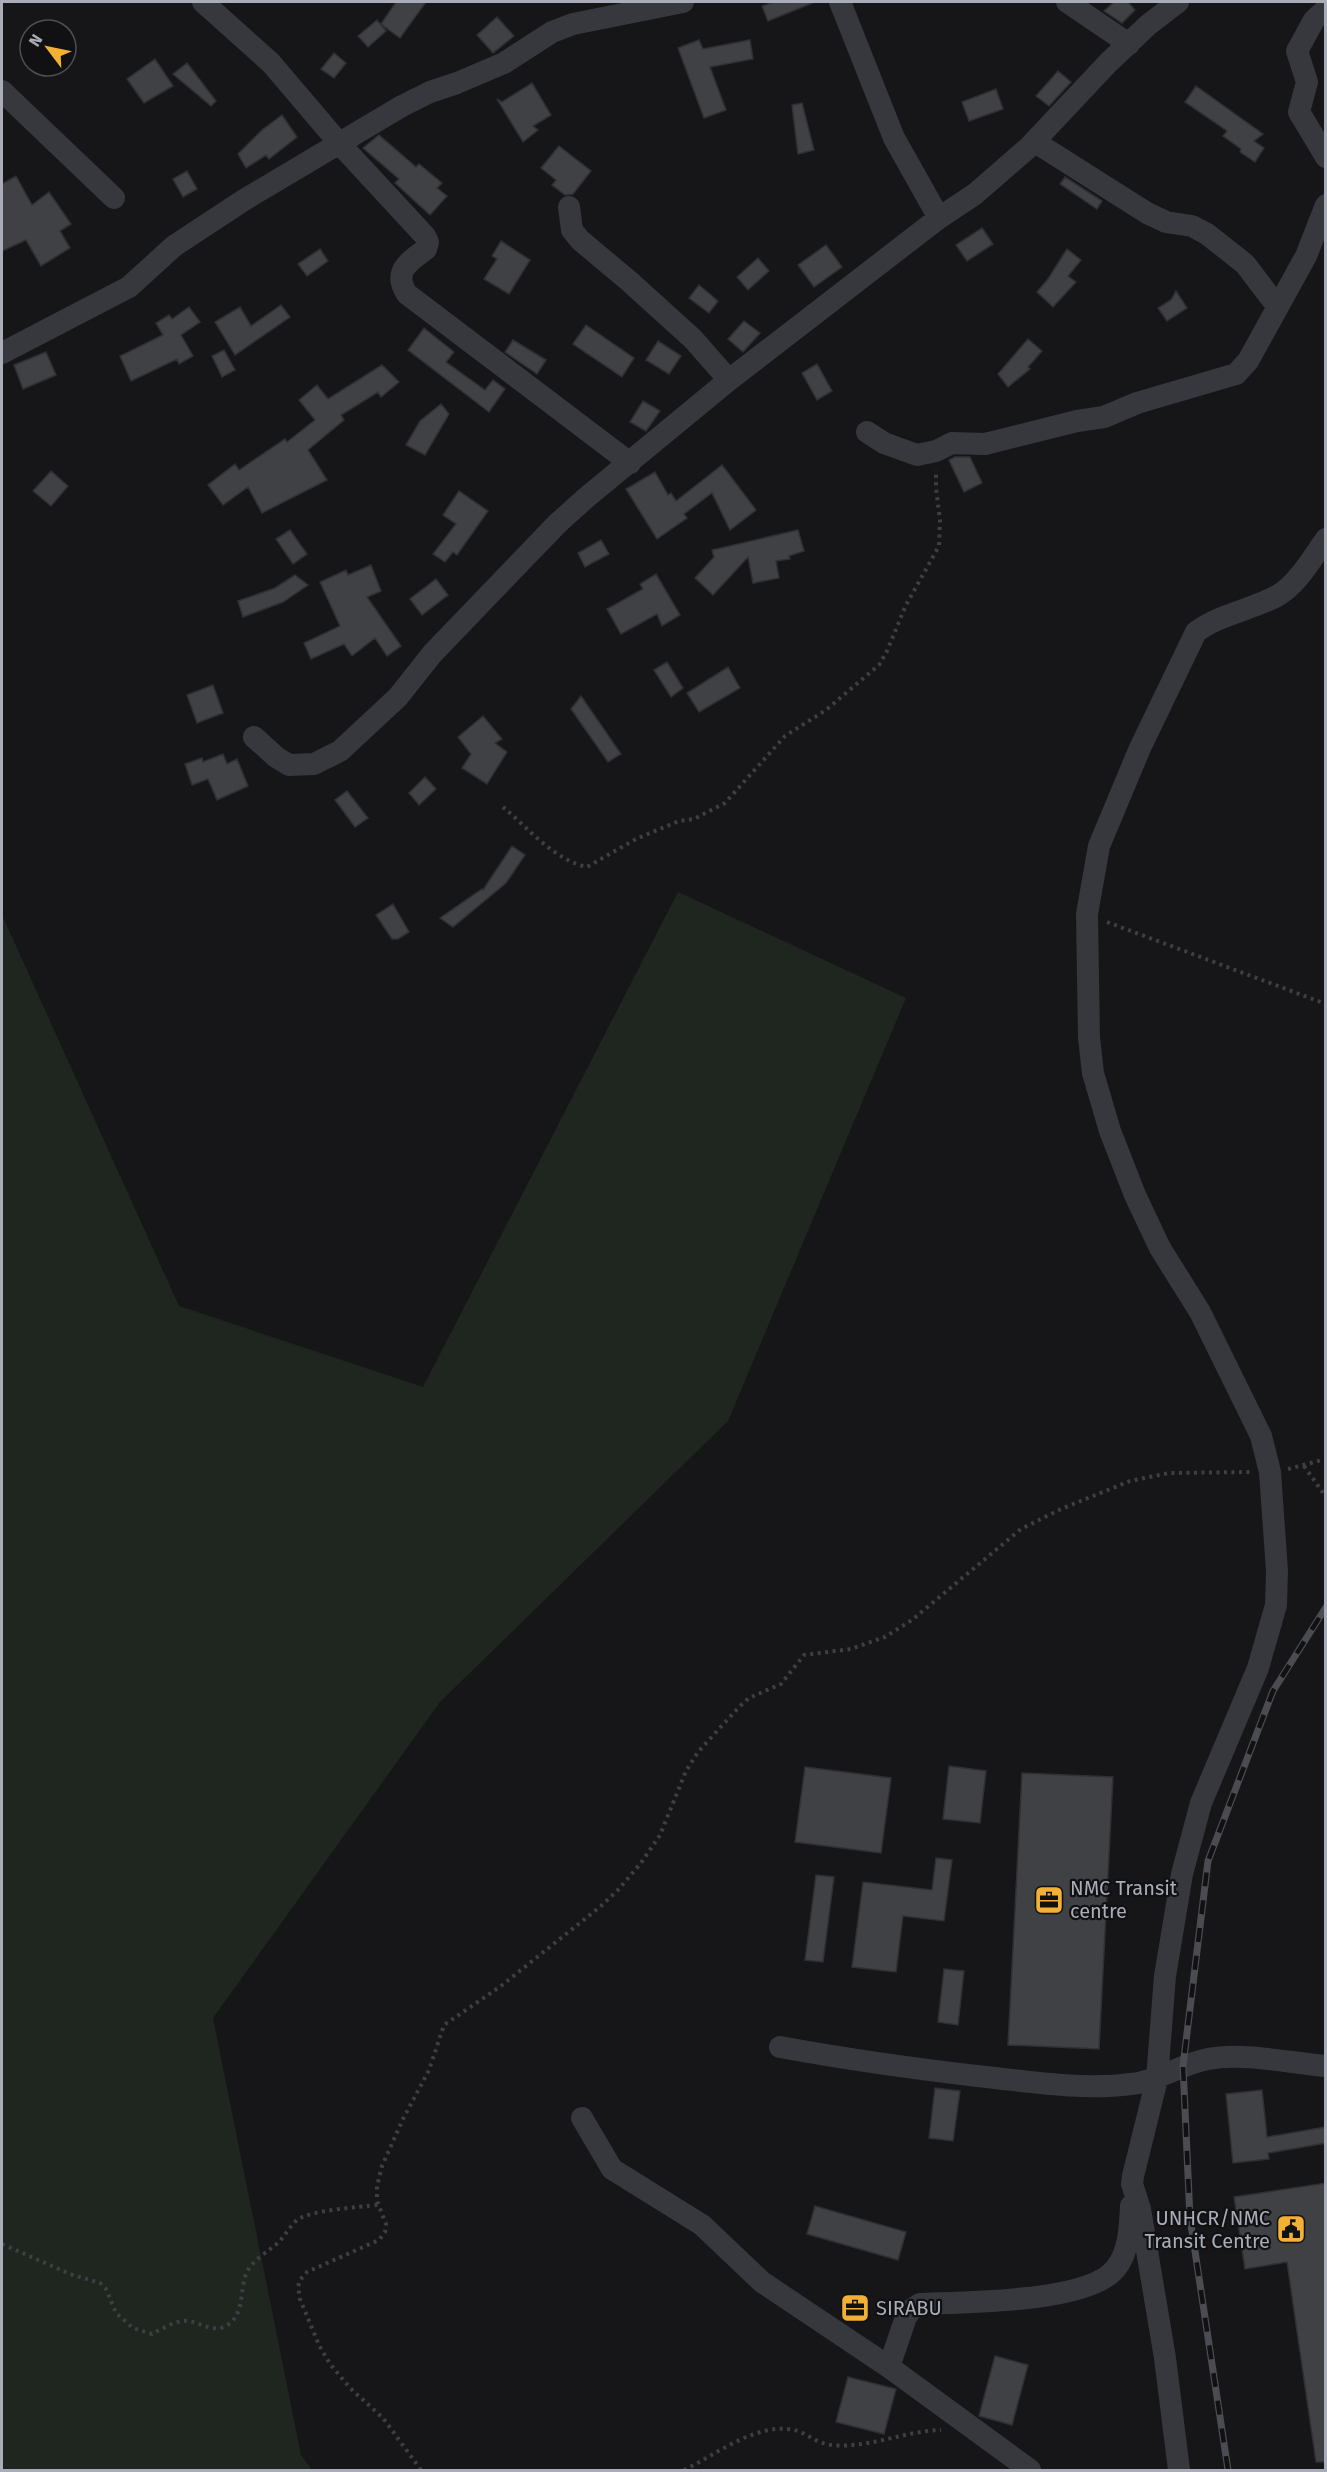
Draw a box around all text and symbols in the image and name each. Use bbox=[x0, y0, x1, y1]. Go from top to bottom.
north arrow bbox=[18, 18, 78, 78]
text: N bbox=[25, 31, 47, 50]
place label: NMC Transit centre bbox=[1070, 1876, 1178, 1923]
office icon: NMC Transit centre bbox=[1033, 1884, 1065, 1916]
place label: UNHCR/NMC Transit Centre bbox=[1144, 2206, 1270, 2253]
public building icon: UNHCR/NMC Transit Centre bbox=[1275, 2213, 1307, 2245]
office icon: SIRABU bbox=[839, 2292, 871, 2324]
place label: SIRABU bbox=[876, 2296, 942, 2320]

